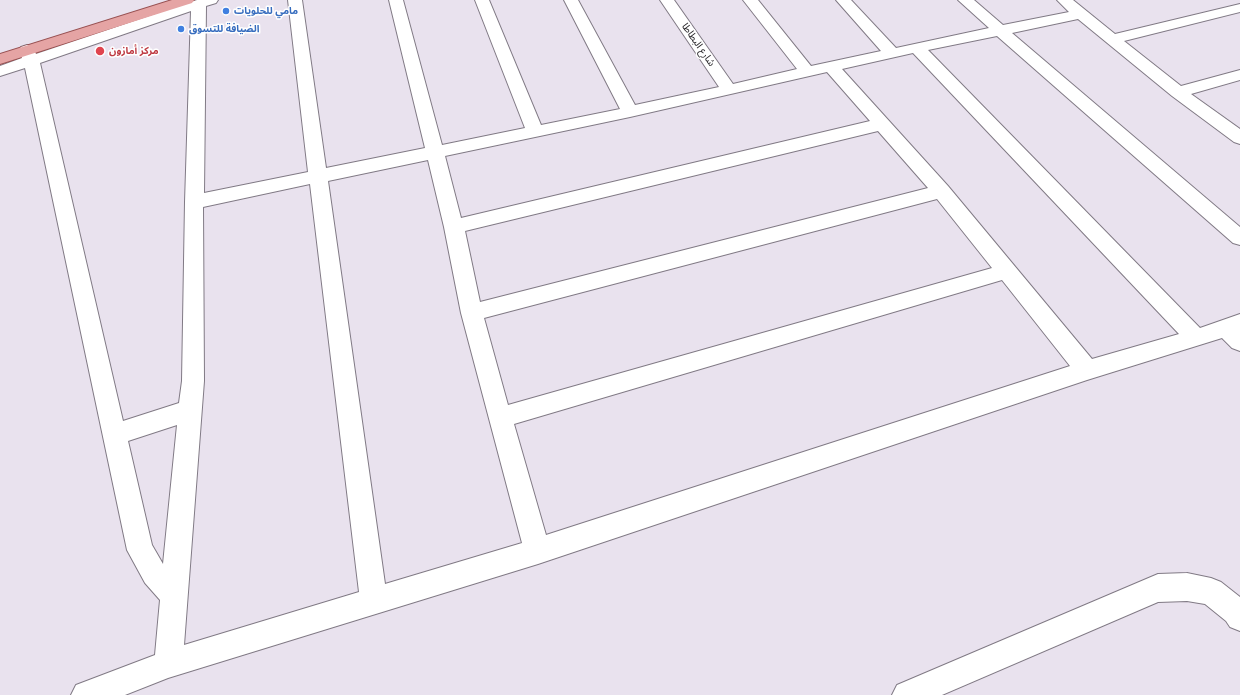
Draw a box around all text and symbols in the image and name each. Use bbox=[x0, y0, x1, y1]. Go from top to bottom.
place label: مامي للحلويات bbox=[234, 5, 298, 17]
marker: مامي للحلويات bbox=[221, 6, 231, 16]
street label: شارع البطاطا bbox=[679, 21, 717, 69]
place label: الضيافة للتسوق bbox=[189, 23, 259, 35]
marker: الضيافة للتسوق bbox=[176, 24, 186, 34]
marker: مركز أمازون bbox=[94, 45, 106, 57]
place label: مركز أمازون bbox=[109, 45, 159, 57]

